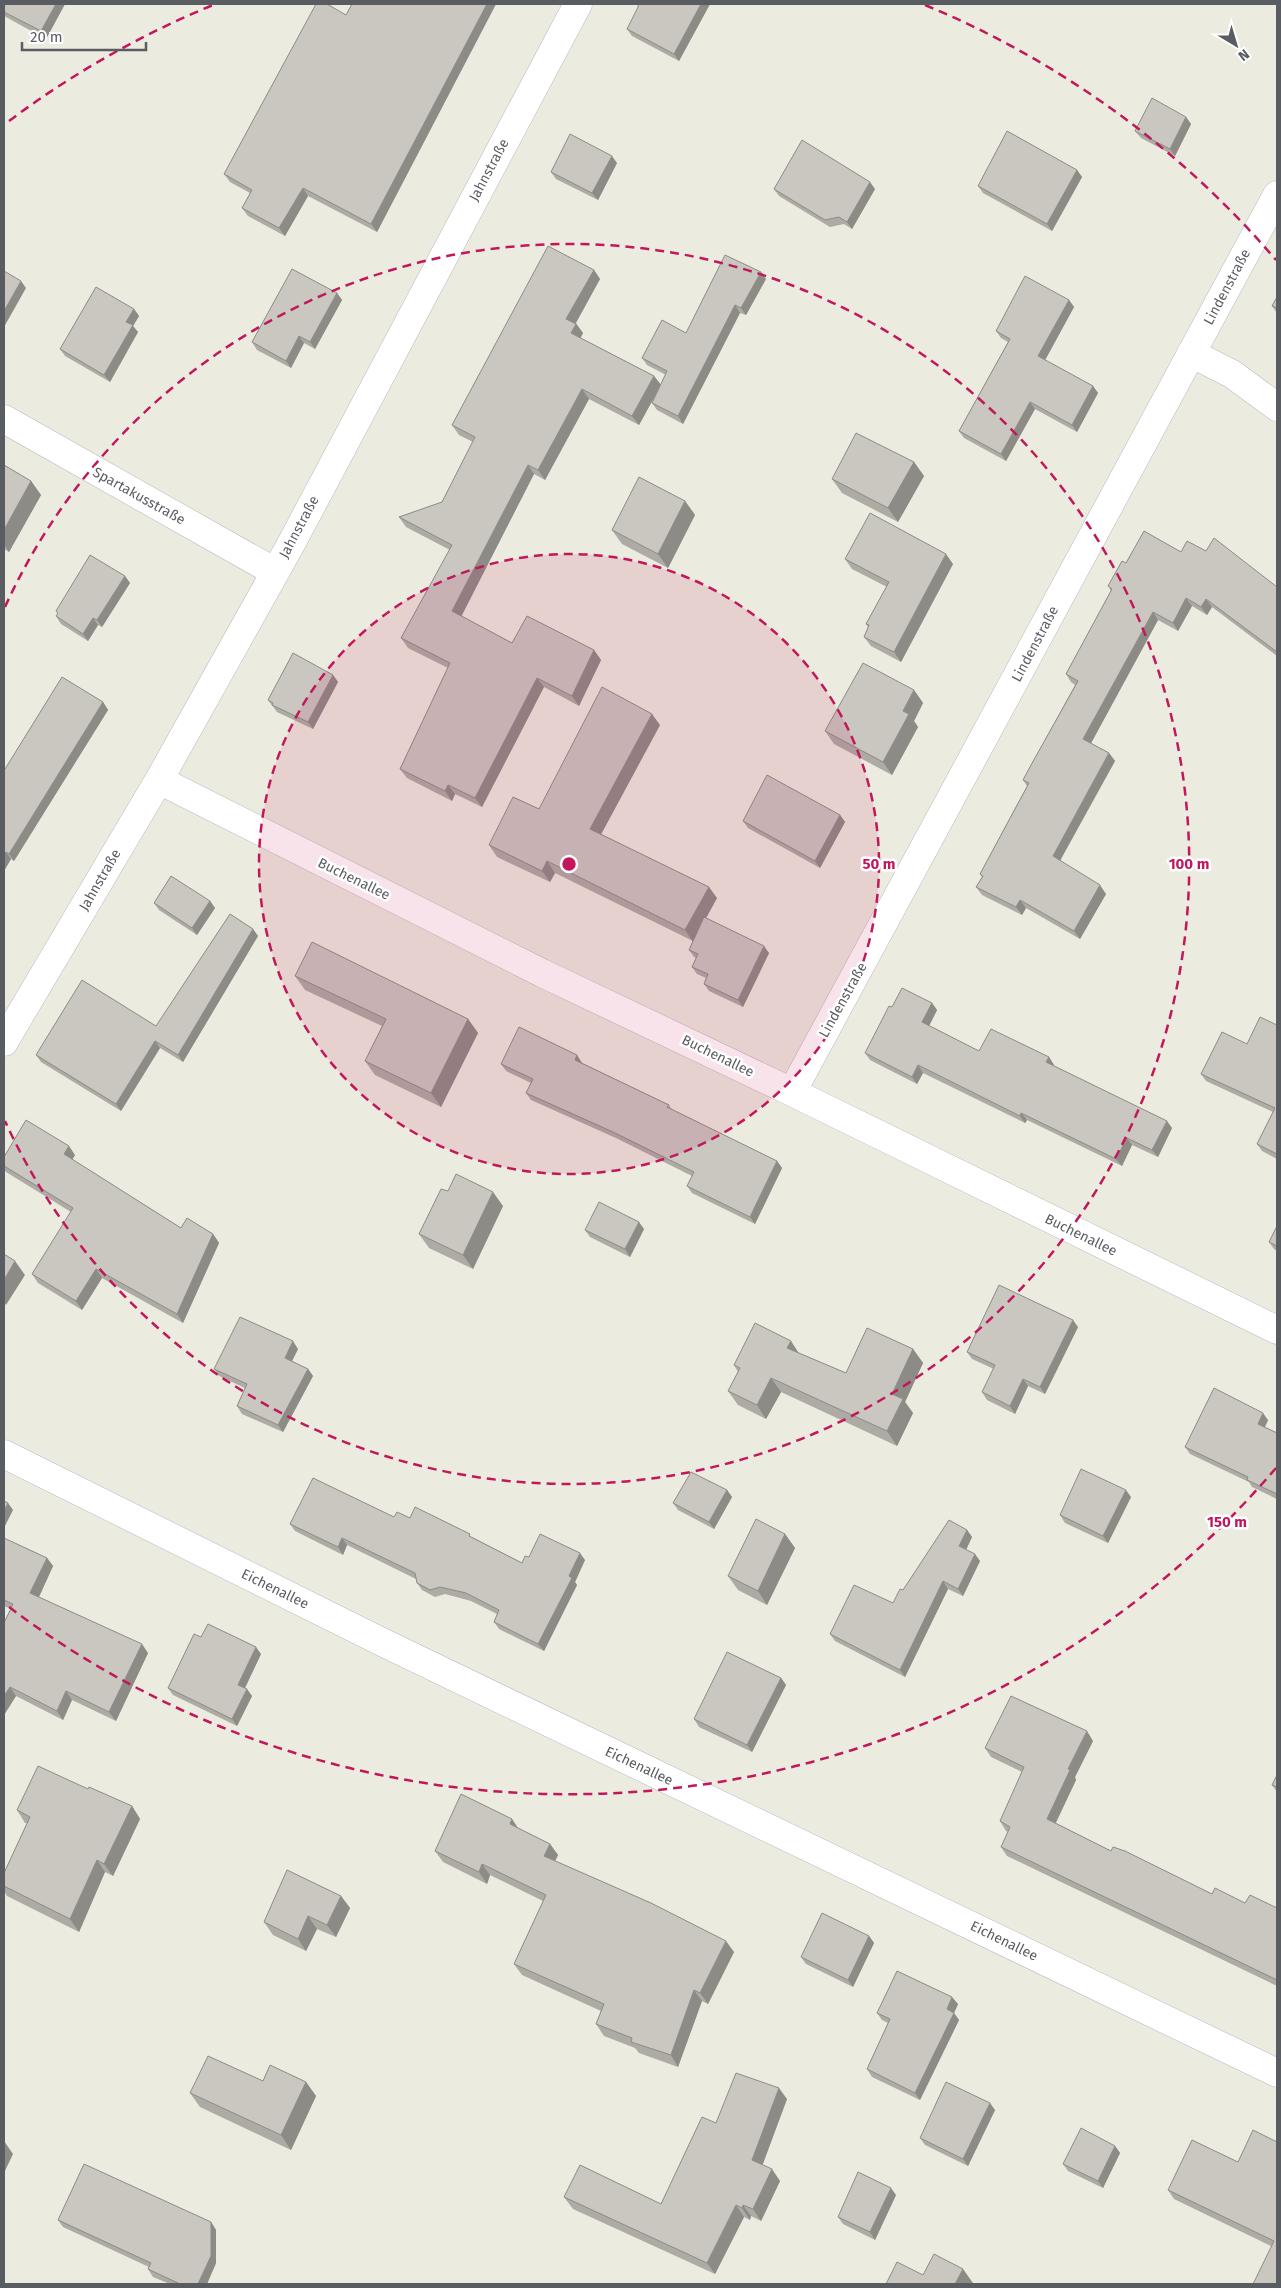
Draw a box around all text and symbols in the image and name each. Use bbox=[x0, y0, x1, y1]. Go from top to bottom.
scale bar bbox=[22, 20, 146, 52]
north arrow bbox=[1211, 20, 1261, 70]
text: 20 m bbox=[30, 28, 63, 46]
text: N bbox=[1235, 45, 1253, 64]
street label: Jahnstraße bbox=[465, 136, 513, 204]
street label: Lindenstraße bbox=[1200, 246, 1254, 328]
street label: Spartakusstraße bbox=[90, 464, 188, 528]
street label: Jahnstraße bbox=[275, 493, 323, 561]
street label: Lindenstraße bbox=[1008, 603, 1062, 685]
street label: Jahnstraße bbox=[76, 846, 124, 914]
street label: Buchenallee bbox=[315, 854, 393, 904]
centre of rings bbox=[560, 855, 578, 873]
text: 50 m bbox=[862, 855, 896, 873]
text: 100 m bbox=[1169, 855, 1209, 873]
street label: Lindenstraße bbox=[815, 959, 871, 1041]
street label: Buchenallee bbox=[679, 1031, 757, 1081]
street label: Buchenallee bbox=[1042, 1210, 1120, 1260]
text: 150 m bbox=[1207, 1513, 1247, 1531]
street label: Eichenallee bbox=[238, 1565, 312, 1613]
street label: Eichenallee bbox=[602, 1743, 676, 1789]
street label: Eichenallee bbox=[967, 1917, 1041, 1965]

